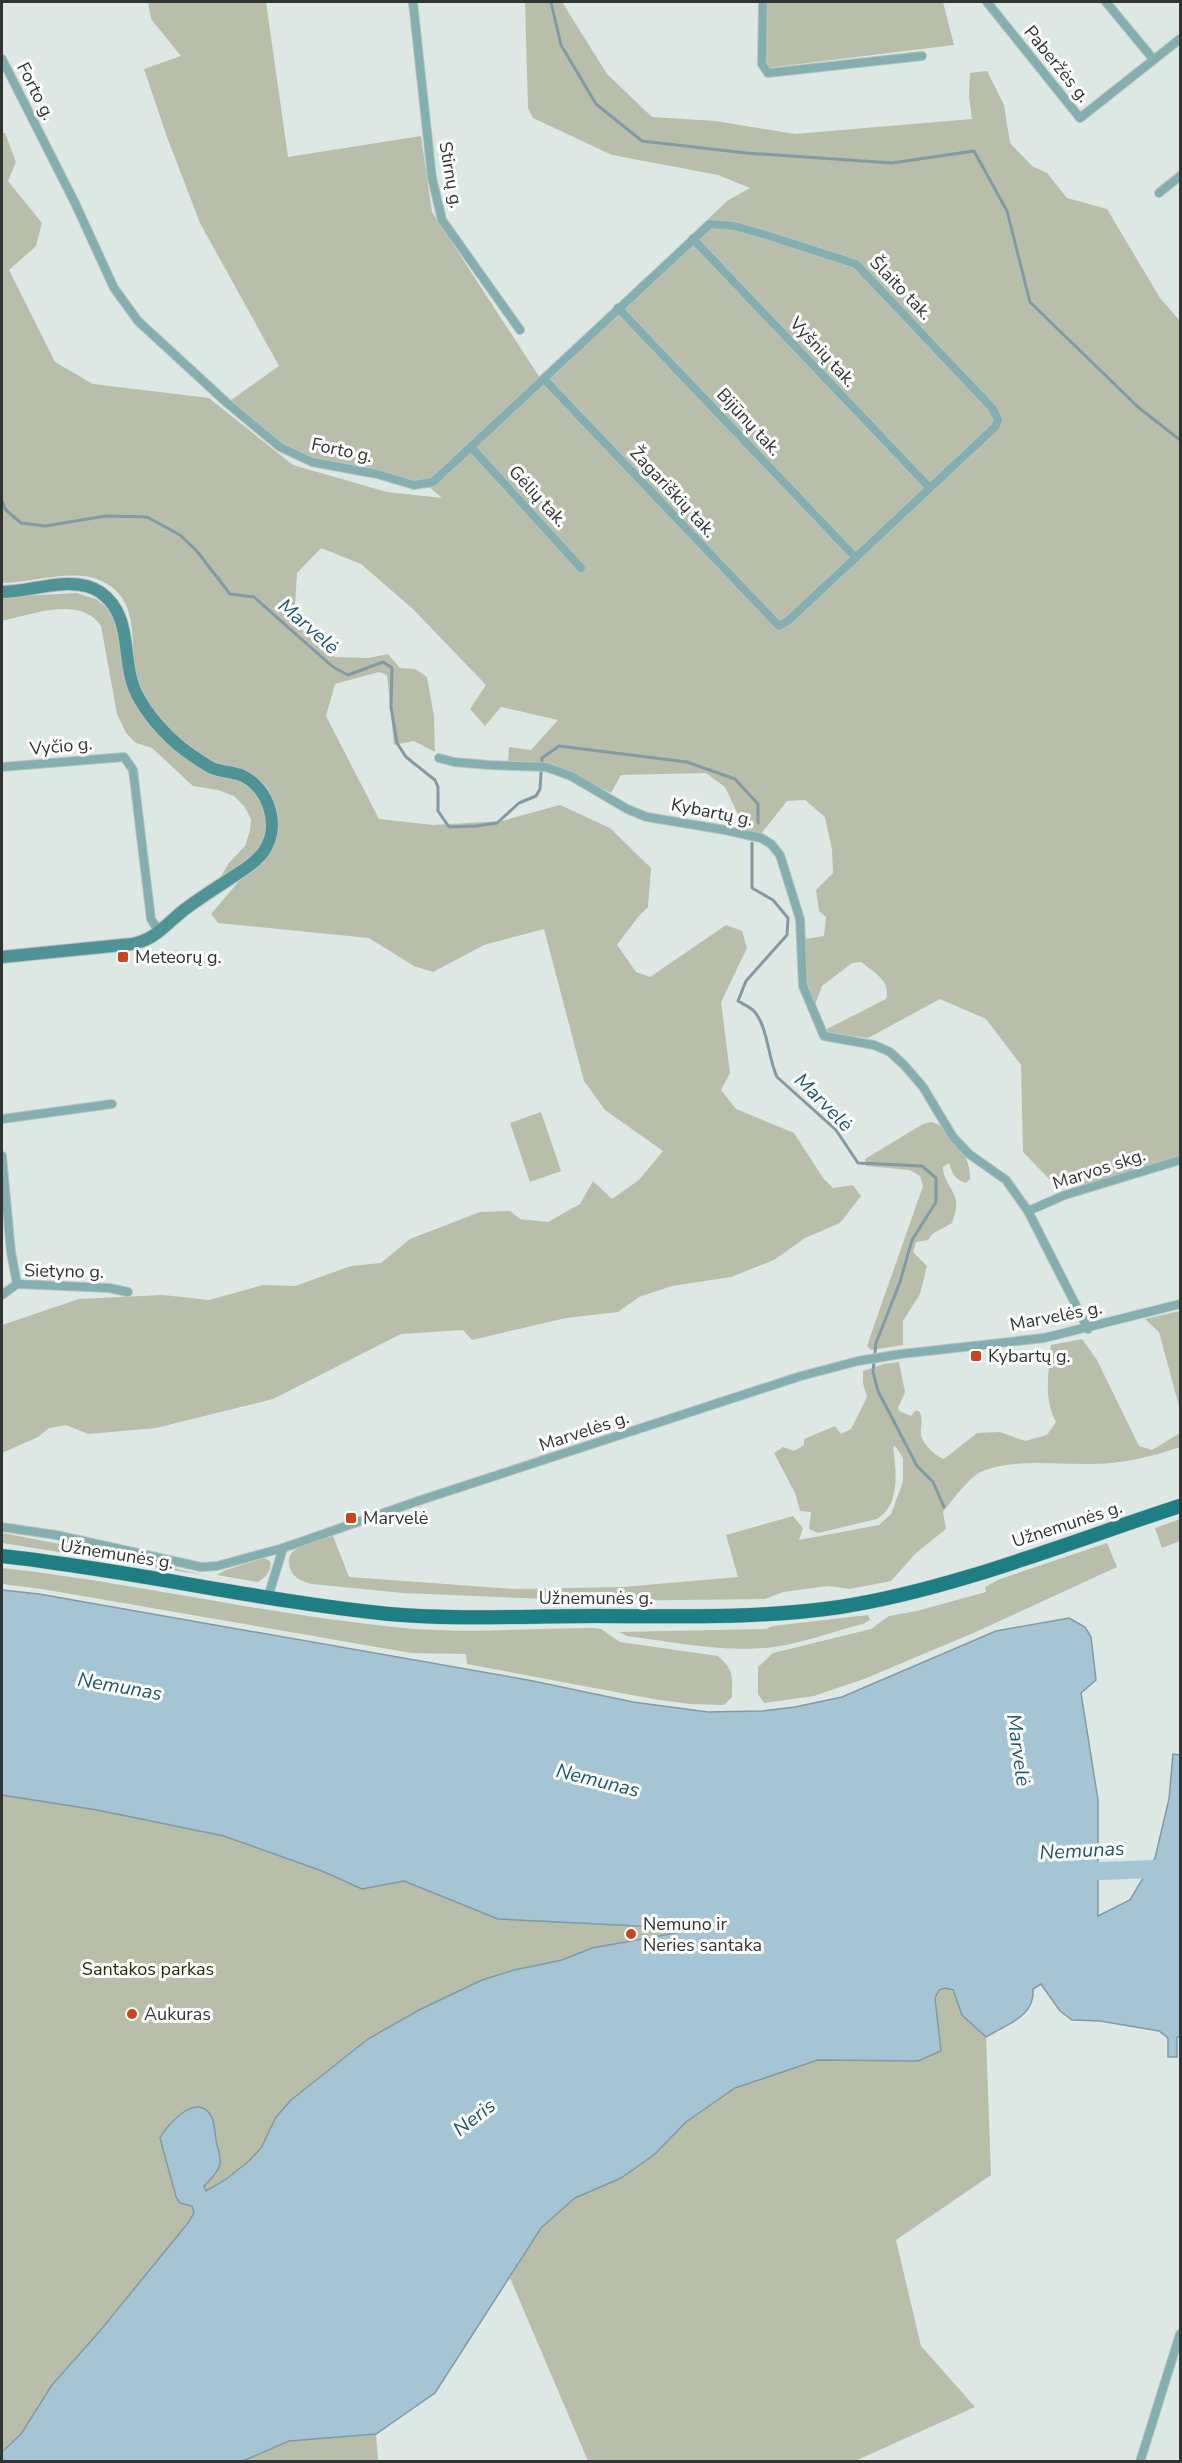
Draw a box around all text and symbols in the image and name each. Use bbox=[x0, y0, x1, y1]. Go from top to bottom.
street label: Paberžės g. bbox=[1018, 20, 1096, 108]
street label: Forto g. bbox=[11, 58, 61, 124]
street label: Stirnų g. bbox=[433, 140, 469, 210]
street label: Šlaito tak. bbox=[865, 251, 937, 325]
street label: Vyšnių tak. bbox=[784, 311, 862, 392]
street label: Bijūnų tak. bbox=[711, 383, 787, 461]
street label: Forto g. bbox=[309, 432, 375, 468]
street label: Žagariškių tak. bbox=[625, 441, 721, 543]
street label: Gėlių tak. bbox=[503, 460, 573, 532]
water label: Marvelė bbox=[272, 592, 345, 661]
street label: Vyčio g. bbox=[28, 731, 93, 761]
street label: Kybartų g. bbox=[669, 792, 755, 832]
place label: Meteorų g. bbox=[135, 945, 222, 969]
marker: Meteorų g. bbox=[116, 950, 130, 964]
water label: Marvelė bbox=[788, 1067, 859, 1138]
street label: Marvos skg. bbox=[1049, 1143, 1149, 1195]
street label: Sietyno g. bbox=[24, 1258, 104, 1284]
street label: Marvelės g. bbox=[1008, 1295, 1104, 1337]
place label: Kybartų g. bbox=[988, 1344, 1071, 1368]
marker: Kybartų g. bbox=[969, 1349, 983, 1363]
street label: Marvelės g. bbox=[536, 1405, 632, 1457]
street label: Užnemunės g. bbox=[1009, 1495, 1125, 1553]
place label: Marvelė bbox=[363, 1506, 428, 1530]
marker: Marvelė bbox=[344, 1511, 358, 1525]
street label: Užnemunės g. bbox=[59, 1533, 175, 1575]
street label: Užnemunės g. bbox=[539, 1586, 653, 1610]
water label: Nemunas bbox=[76, 1666, 164, 1707]
water label: Marvelė bbox=[1000, 1712, 1037, 1788]
water label: Nemunas bbox=[553, 1757, 643, 1804]
water label: Nemunas bbox=[1039, 1835, 1125, 1866]
place label: Nemuno ir Neries santaka bbox=[643, 1912, 762, 1957]
marker: Nemuno ir Neries santaka bbox=[624, 1927, 638, 1941]
park label: Santakos parkas bbox=[82, 1957, 214, 1981]
place label: Aukuras bbox=[144, 2002, 211, 2026]
marker: Aukuras bbox=[125, 2007, 139, 2021]
water label: Neris bbox=[448, 2092, 501, 2142]

